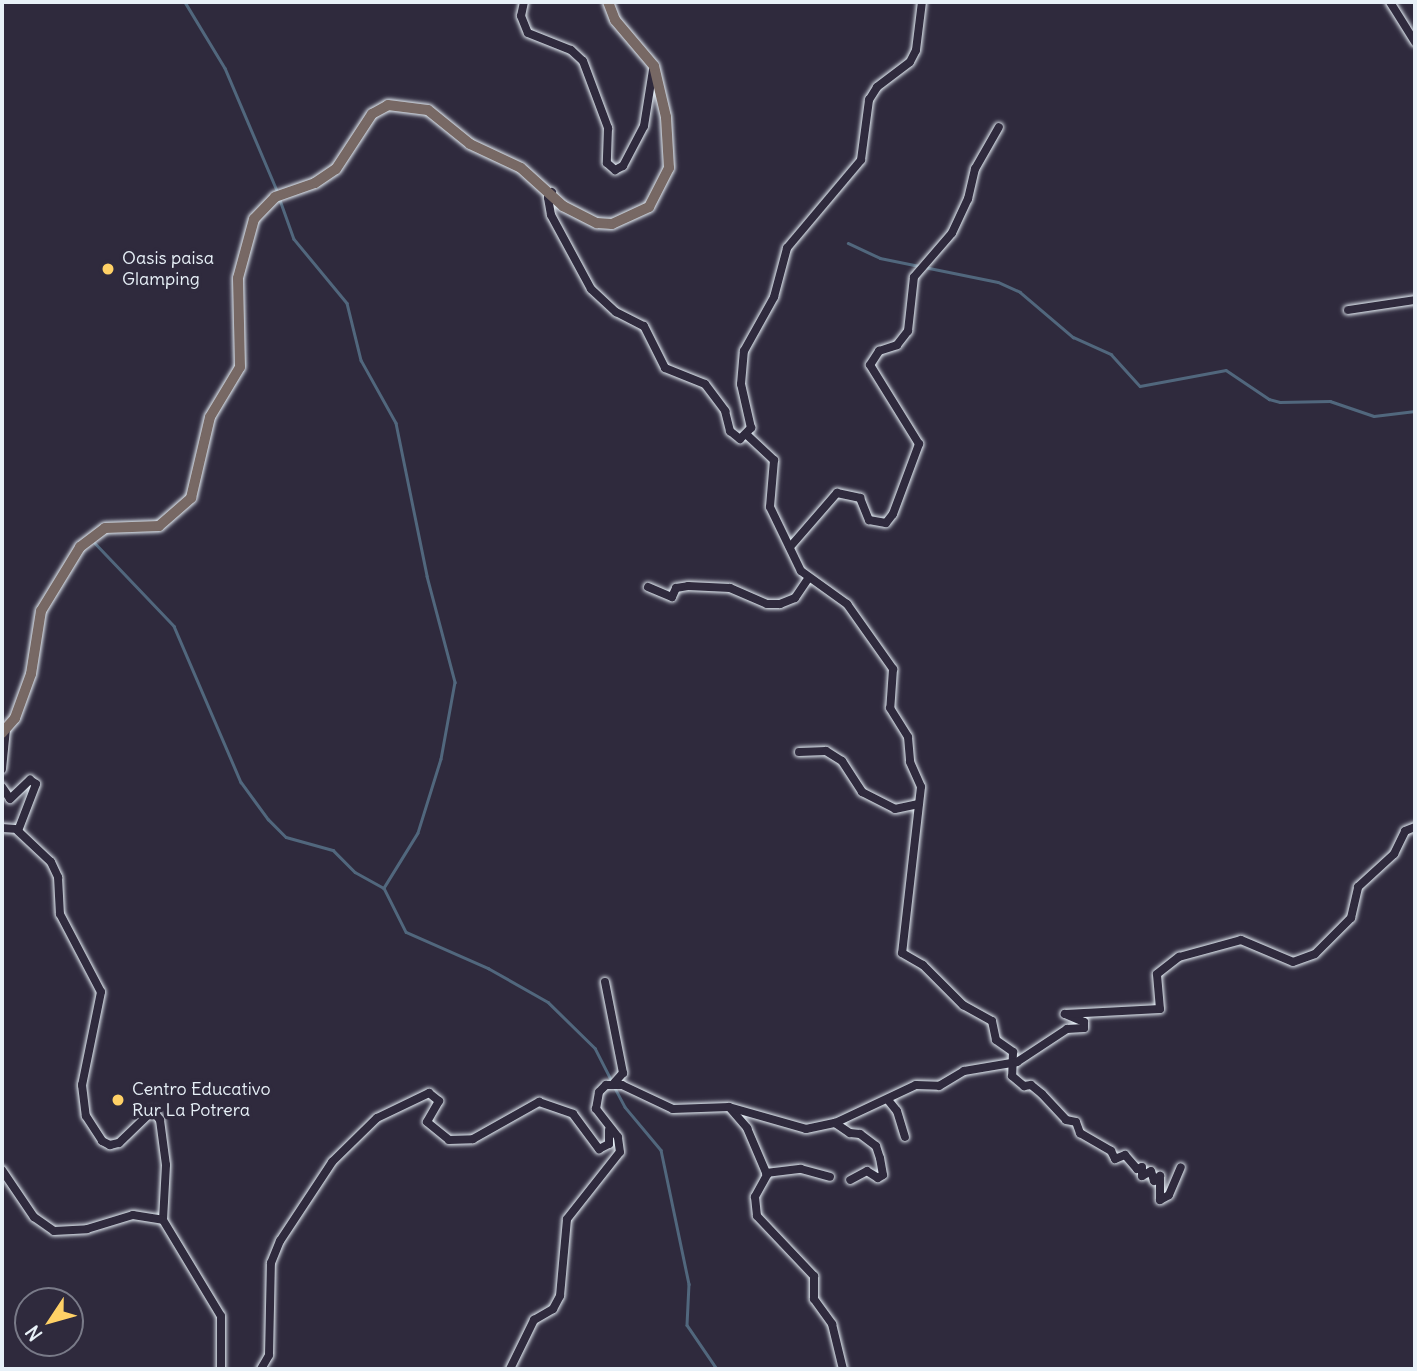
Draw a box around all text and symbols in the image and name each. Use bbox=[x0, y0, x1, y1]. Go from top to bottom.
place label: Oasis paisa Glamping bbox=[122, 248, 214, 290]
marker: Oasis paisa Glamping bbox=[100, 261, 116, 277]
place label: Centro Educativo Rur La Potrera bbox=[132, 1079, 271, 1122]
marker: Centro Educativo Rur La Potrera bbox=[110, 1092, 126, 1108]
north arrow bbox=[14, 1287, 84, 1357]
text: N bbox=[20, 1321, 47, 1346]

